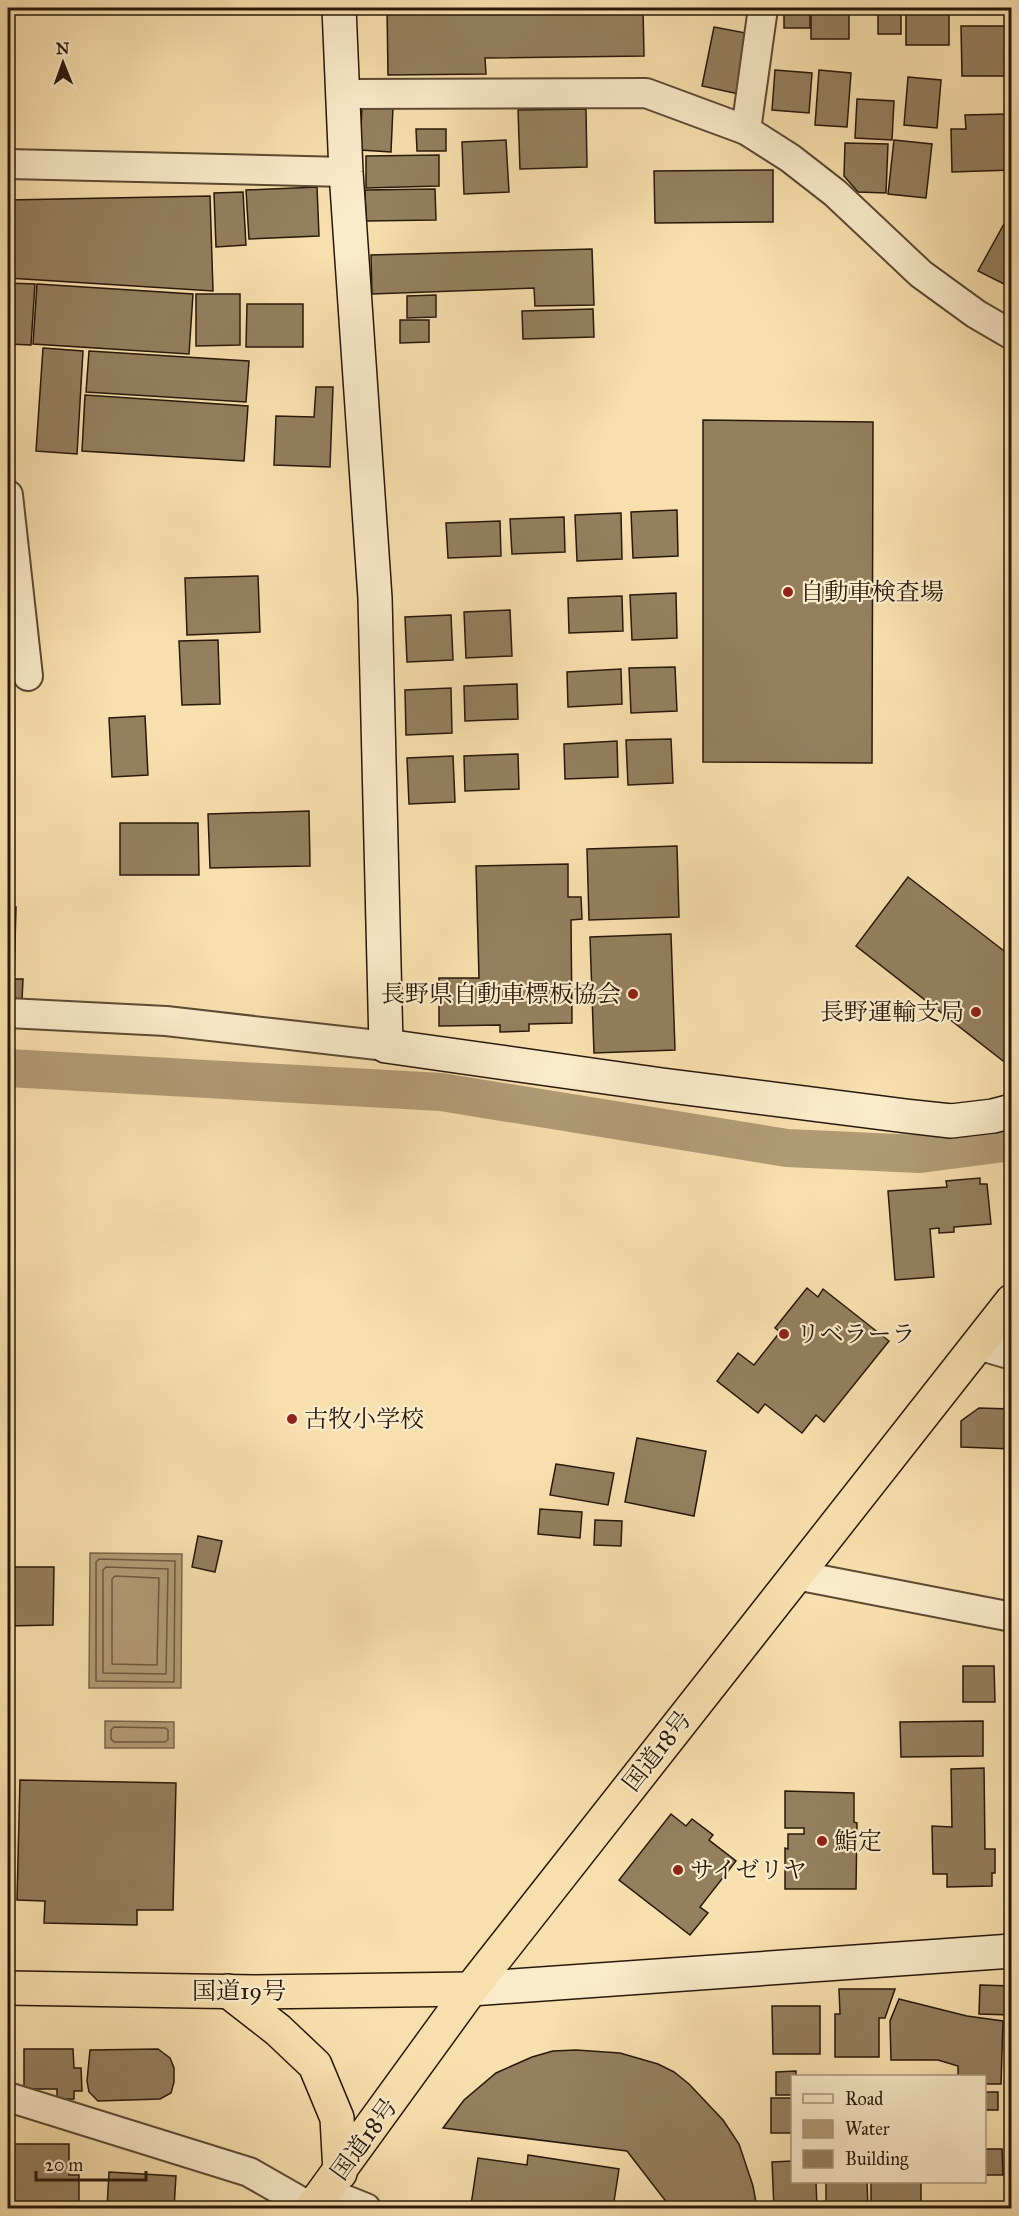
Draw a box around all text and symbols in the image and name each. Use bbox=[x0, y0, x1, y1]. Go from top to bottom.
north arrow bbox=[33, 33, 93, 93]
text: N bbox=[56, 39, 70, 58]
place label: 自動車検査場 bbox=[800, 577, 944, 607]
marker: 自動車検査場 bbox=[781, 585, 795, 599]
place label: 長野県自動車標板協会 bbox=[381, 979, 621, 1009]
marker: 長野県自動車標板協会 bbox=[626, 987, 640, 1001]
place label: 長野運輸支局 bbox=[820, 997, 964, 1027]
marker: 長野運輸支局 bbox=[969, 1005, 983, 1019]
place label: リベラーラ bbox=[796, 1319, 916, 1349]
marker: リベラーラ bbox=[777, 1327, 791, 1341]
place label: 古牧小学校 bbox=[304, 1404, 424, 1434]
marker: 古牧小学校 bbox=[285, 1412, 299, 1426]
street label: 国道18号 bbox=[616, 1705, 698, 1797]
place label: 鮨定 bbox=[834, 1826, 882, 1856]
marker: 鮨定 bbox=[815, 1834, 829, 1848]
place label: サイゼリヤ bbox=[690, 1855, 807, 1885]
marker: サイゼリヤ bbox=[671, 1863, 685, 1877]
street label: 国道19号 bbox=[192, 1976, 286, 2006]
legend bbox=[791, 2075, 986, 2183]
text: Road bbox=[845, 2088, 883, 2110]
street label: 国道18号 bbox=[324, 2092, 404, 2186]
text: Water bbox=[845, 2118, 890, 2140]
scale bar bbox=[36, 2144, 146, 2182]
text: Building bbox=[845, 2148, 909, 2171]
text: 20 m bbox=[45, 2154, 83, 2176]

